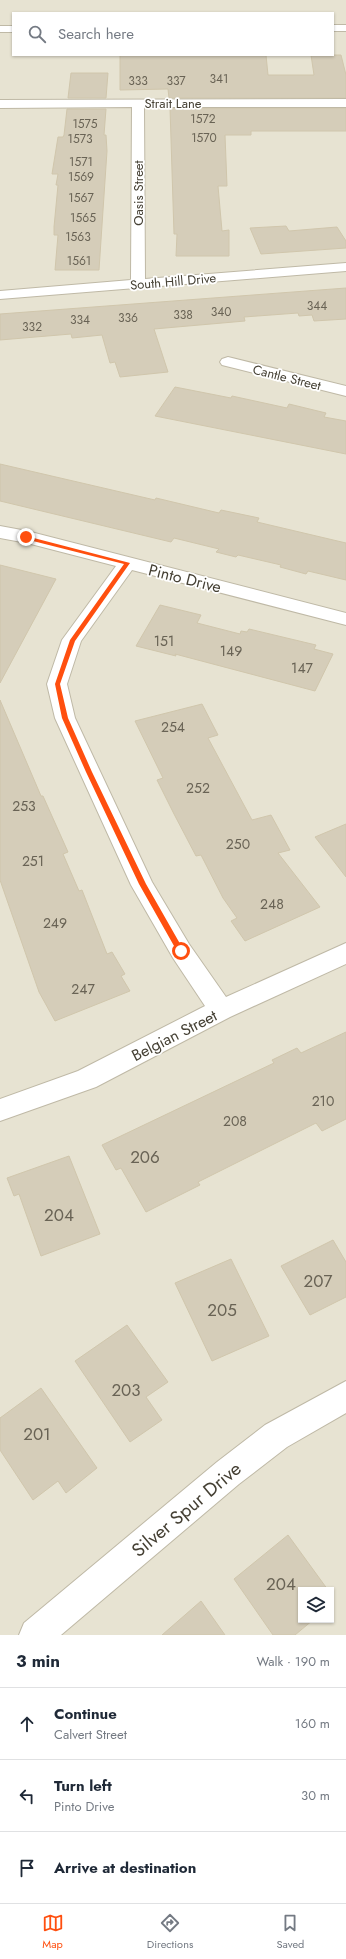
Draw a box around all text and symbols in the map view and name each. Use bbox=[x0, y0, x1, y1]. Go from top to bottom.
search box bbox=[12, 12, 334, 56]
icon: search bbox=[26, 23, 48, 45]
text: Search here bbox=[58, 23, 134, 45]
house number: 341 bbox=[210, 70, 228, 88]
house number: 333 bbox=[128, 72, 148, 90]
house number: 337 bbox=[166, 72, 186, 90]
street label: Strait Lane bbox=[145, 94, 202, 113]
house number: 1572 bbox=[190, 110, 216, 128]
house number: 1575 bbox=[72, 115, 98, 133]
house number: 1570 bbox=[191, 129, 217, 147]
house number: 1573 bbox=[67, 130, 93, 148]
house number: 1571 bbox=[69, 153, 93, 171]
street label: Oasis Street bbox=[129, 159, 148, 226]
house number: 1569 bbox=[68, 168, 94, 186]
house number: 1567 bbox=[68, 189, 94, 207]
house number: 1565 bbox=[70, 209, 96, 227]
house number: 1563 bbox=[65, 228, 91, 246]
house number: 1561 bbox=[67, 252, 91, 270]
street label: South Hill Drive bbox=[129, 268, 217, 295]
house number: 344 bbox=[307, 297, 327, 315]
house number: 340 bbox=[211, 303, 231, 321]
house number: 338 bbox=[173, 306, 193, 324]
house number: 336 bbox=[118, 309, 138, 327]
house number: 334 bbox=[70, 311, 90, 329]
house number: 332 bbox=[22, 318, 42, 336]
street label: Cantle Street bbox=[251, 360, 324, 395]
route end bbox=[17, 528, 35, 546]
street label: Pinto Drive bbox=[146, 558, 224, 599]
house number: 151 bbox=[154, 631, 174, 651]
house number: 149 bbox=[220, 641, 242, 661]
house number: 147 bbox=[291, 658, 314, 678]
house number: 254 bbox=[161, 717, 185, 737]
house number: 252 bbox=[186, 778, 210, 798]
house number: 253 bbox=[12, 796, 36, 816]
house number: 250 bbox=[226, 834, 250, 854]
house number: 251 bbox=[22, 851, 44, 871]
house number: 248 bbox=[260, 894, 284, 914]
house number: 249 bbox=[43, 913, 67, 933]
route start bbox=[172, 942, 190, 960]
house number: 247 bbox=[71, 979, 95, 999]
street label: Belgian Street bbox=[127, 1004, 221, 1067]
house number: 210 bbox=[312, 1091, 334, 1111]
house number: 208 bbox=[223, 1111, 247, 1131]
house number: 206 bbox=[130, 1145, 160, 1169]
house number: 204 bbox=[44, 1203, 74, 1227]
house number: 207 bbox=[304, 1269, 332, 1293]
house number: 205 bbox=[207, 1298, 237, 1322]
house number: 203 bbox=[111, 1378, 141, 1402]
house number: 201 bbox=[23, 1422, 51, 1446]
street label: Silver Spur Drive bbox=[126, 1455, 247, 1563]
house number: 204 bbox=[266, 1572, 296, 1596]
map controls bbox=[298, 1587, 334, 1623]
button: layers bbox=[298, 1587, 334, 1623]
text: 3 min bbox=[16, 1649, 60, 1673]
text: Walk · 190 m bbox=[257, 1652, 330, 1671]
text: Continue bbox=[54, 1703, 117, 1725]
icon: ahead bbox=[16, 1713, 38, 1735]
text: 160 m bbox=[295, 1714, 330, 1733]
text: Calvert Street bbox=[54, 1725, 127, 1744]
text: Turn left bbox=[54, 1775, 112, 1797]
icon: left bbox=[16, 1785, 38, 1807]
text: 30 m bbox=[301, 1786, 330, 1805]
text: Pinto Drive bbox=[54, 1797, 114, 1816]
icon: arrive bbox=[16, 1857, 38, 1879]
text: Arrive at destination bbox=[54, 1857, 196, 1879]
tab: Map bbox=[42, 1912, 64, 1952]
tab: Directions bbox=[147, 1912, 193, 1952]
tab: Saved bbox=[277, 1912, 304, 1952]

